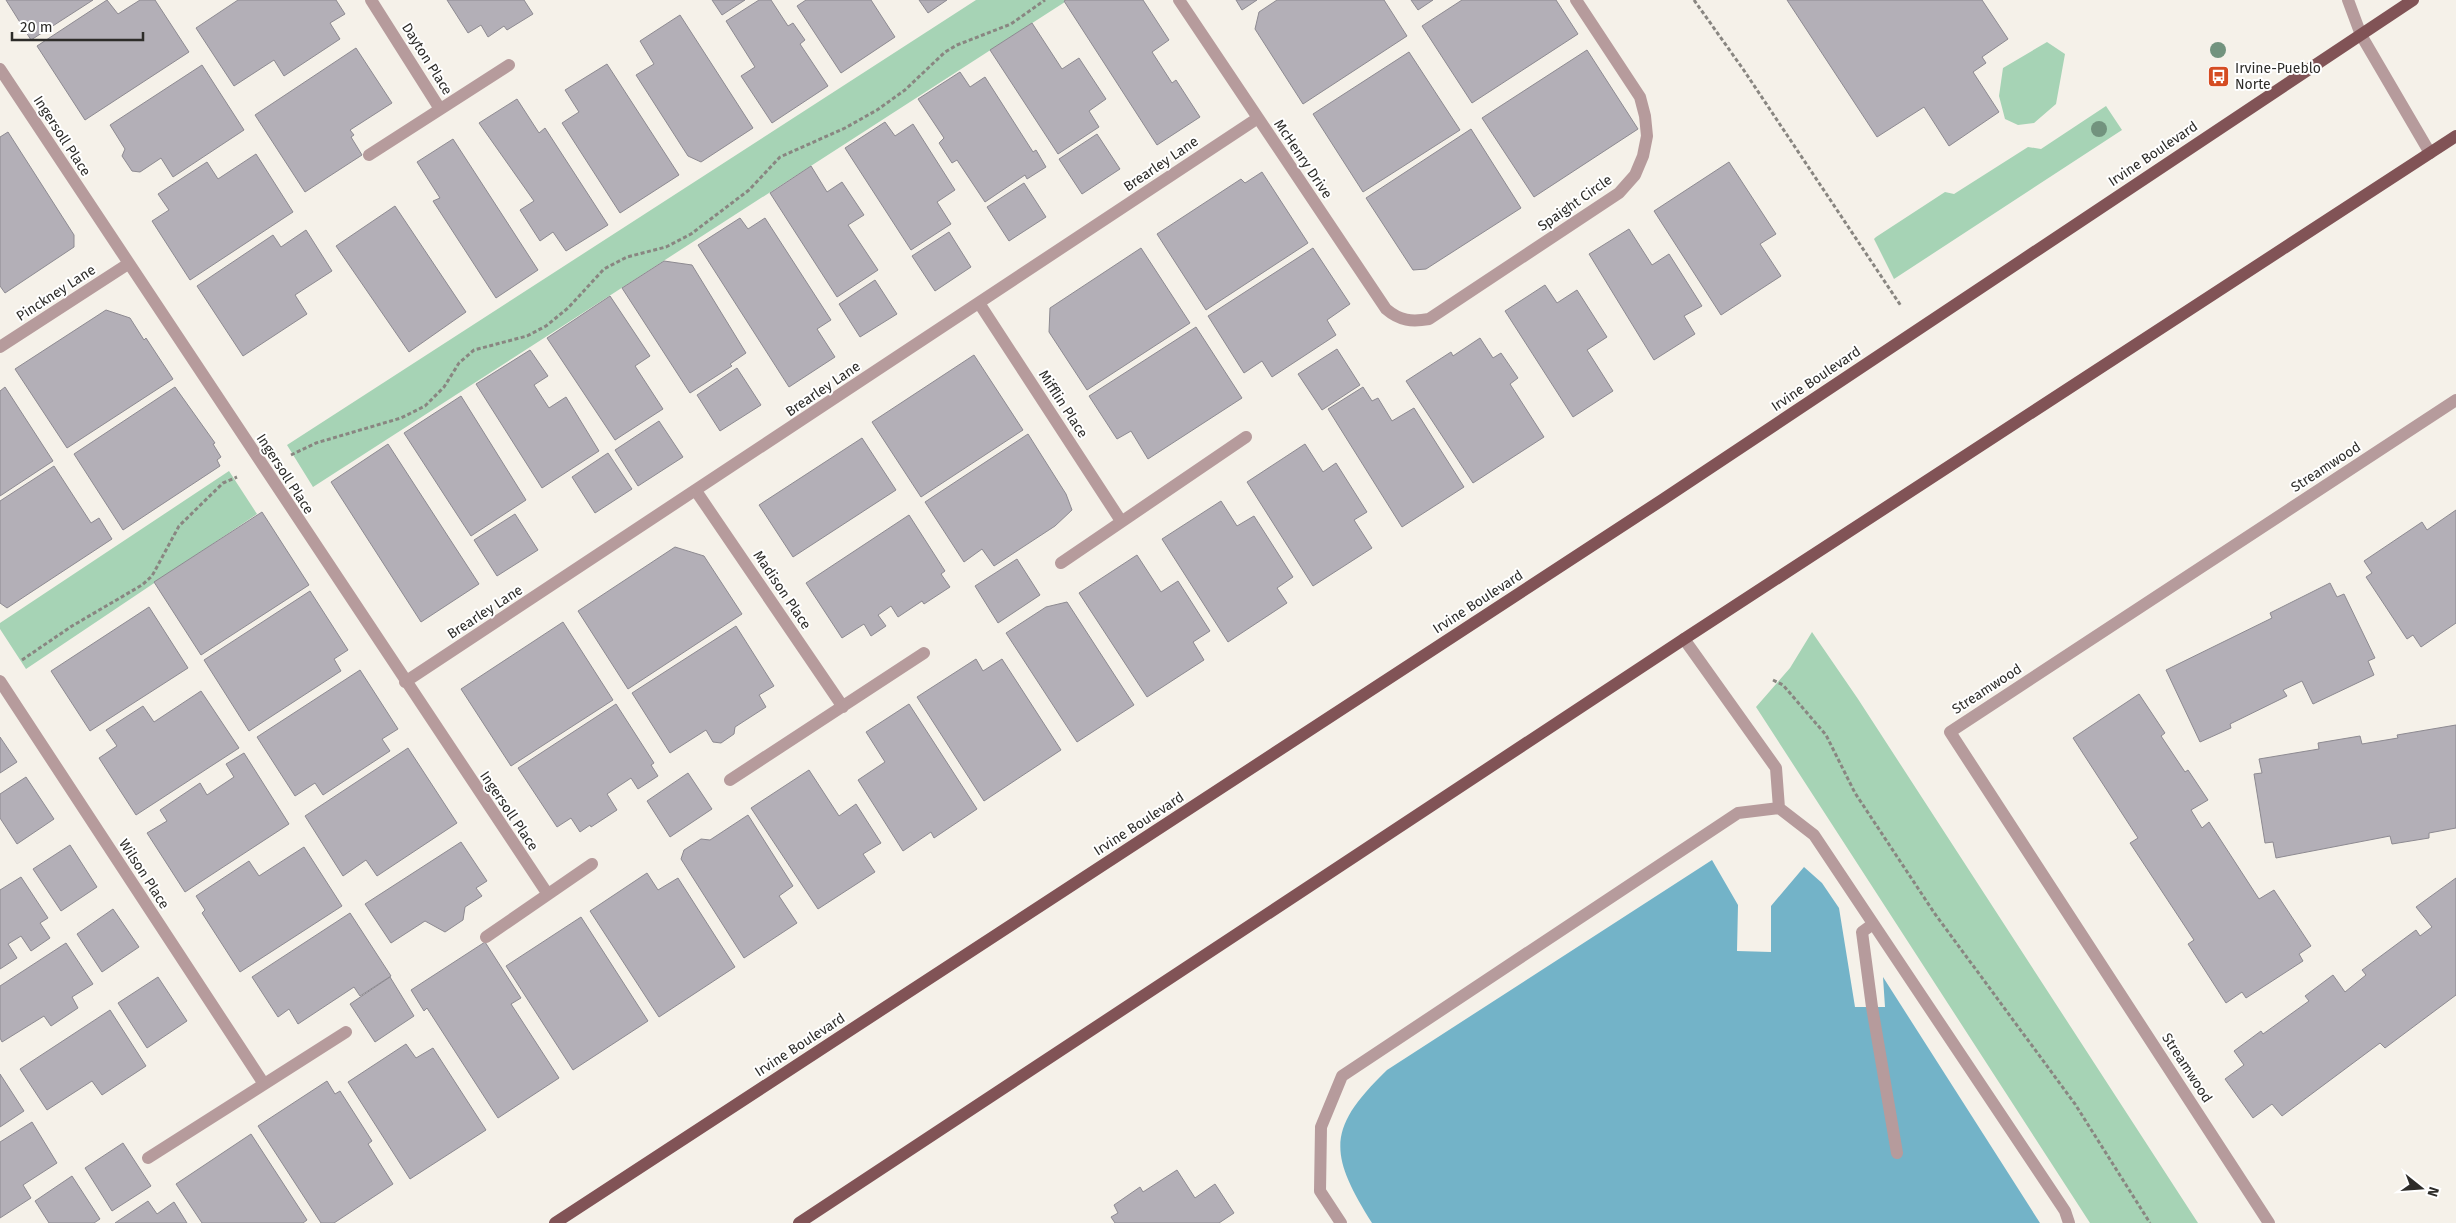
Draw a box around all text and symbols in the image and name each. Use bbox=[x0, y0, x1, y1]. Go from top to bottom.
scale bar bbox=[12, 10, 144, 42]
text: 20 m bbox=[20, 18, 53, 36]
street label: Dayton Place bbox=[398, 20, 456, 98]
place label: Irvine-Pueblo Norte bbox=[2235, 60, 2321, 93]
bus stop icon: Irvine-Pueblo Norte bbox=[2207, 64, 2231, 88]
street label: Ingersoll Place bbox=[30, 93, 94, 179]
street label: McHenry Drive bbox=[1270, 116, 1336, 202]
street label: Irvine Boulevard bbox=[2105, 118, 2201, 190]
street label: Brearley Lane bbox=[1120, 133, 1202, 195]
street label: Spaight Circle bbox=[1535, 171, 1615, 235]
street label: Pinckney Lane bbox=[13, 261, 99, 325]
street label: Irvine Boulevard bbox=[1768, 343, 1864, 415]
street label: Brearley Lane bbox=[782, 358, 864, 420]
street label: Mifflin Place bbox=[1035, 367, 1091, 441]
street label: Ingersoll Place bbox=[253, 431, 317, 517]
street label: Streamwood bbox=[2288, 438, 2364, 496]
street label: Madison Place bbox=[749, 547, 815, 633]
street label: Irvine Boulevard bbox=[1430, 567, 1526, 637]
street label: Brearley Lane bbox=[444, 581, 526, 643]
street label: Streamwood bbox=[1949, 660, 2025, 718]
street label: Ingersoll Place bbox=[476, 768, 542, 854]
street label: Irvine Boulevard bbox=[1091, 789, 1187, 859]
street label: Wilson Place bbox=[115, 836, 173, 912]
street label: Irvine Boulevard bbox=[752, 1010, 848, 1080]
street label: Streamwood bbox=[2158, 1030, 2216, 1106]
north arrow bbox=[2396, 1163, 2446, 1213]
text: N bbox=[2423, 1185, 2442, 1199]

